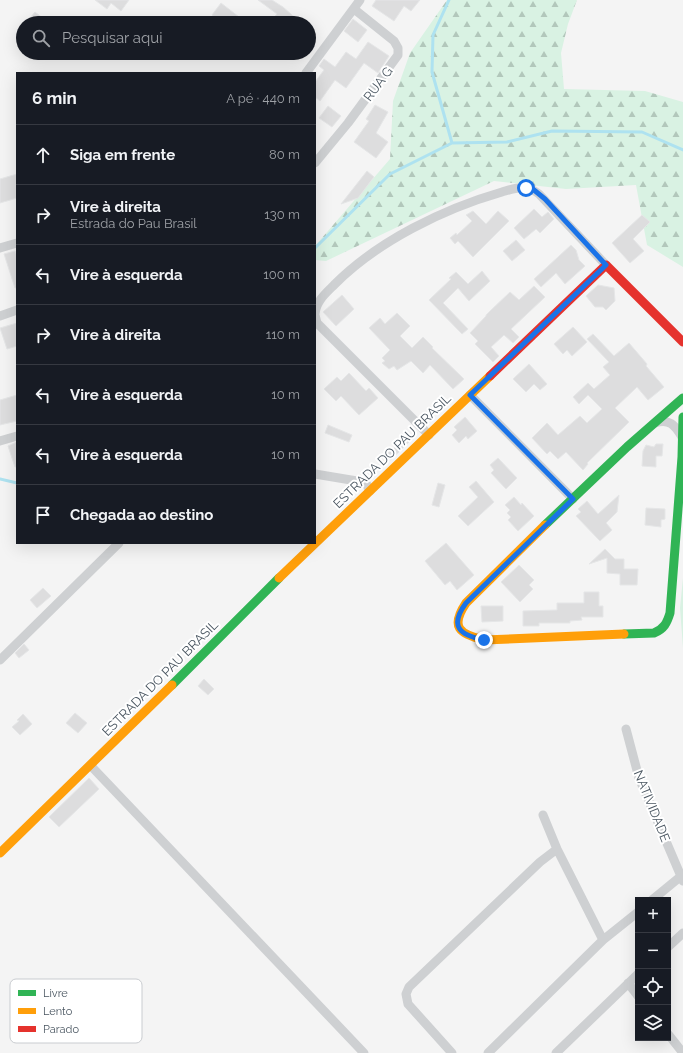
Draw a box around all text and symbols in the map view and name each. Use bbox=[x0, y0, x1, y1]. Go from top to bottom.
search box bbox=[16, 16, 316, 60]
icon: search bbox=[30, 27, 52, 49]
text: Pesquisar aqui bbox=[62, 29, 162, 47]
street label: RUA G bbox=[360, 64, 396, 104]
text: 6 min bbox=[32, 88, 77, 108]
text: A pé · 440 m bbox=[226, 91, 300, 106]
icon: ahead bbox=[32, 144, 54, 166]
text: Siga em frente bbox=[70, 146, 175, 164]
text: 80 m bbox=[269, 147, 300, 162]
route start bbox=[517, 179, 535, 197]
text: Vire à direita bbox=[70, 198, 161, 216]
icon: right bbox=[32, 204, 54, 226]
text: 130 m bbox=[264, 207, 300, 222]
text: Estrada do Pau Brasil bbox=[70, 216, 197, 231]
icon: left bbox=[32, 264, 54, 286]
text: Vire à esquerda bbox=[70, 266, 183, 284]
text: 100 m bbox=[263, 267, 300, 282]
icon: right bbox=[32, 324, 54, 346]
text: Vire à direita bbox=[70, 326, 161, 344]
text: 110 m bbox=[266, 327, 300, 342]
icon: left bbox=[32, 384, 54, 406]
text: Vire à esquerda bbox=[70, 386, 183, 404]
text: 10 m bbox=[271, 387, 300, 402]
street label: ESTRADA DO PAU BRASIL bbox=[330, 391, 454, 511]
icon: left bbox=[32, 444, 54, 466]
text: Vire à esquerda bbox=[70, 446, 183, 464]
text: 10 m bbox=[271, 447, 300, 462]
icon: arrive bbox=[32, 504, 54, 526]
text: Chegada ao destino bbox=[70, 506, 213, 524]
street label: ESTRADA DO PAU BRASIL bbox=[99, 617, 221, 739]
route end bbox=[475, 631, 493, 649]
street label: NATIVIDADE bbox=[631, 768, 673, 844]
map controls bbox=[635, 897, 671, 1041]
button: + bbox=[635, 897, 671, 933]
button: − bbox=[635, 933, 671, 969]
button: locate bbox=[635, 969, 671, 1005]
legend bbox=[10, 979, 142, 1043]
text: Livre bbox=[43, 987, 68, 1000]
text: Lento bbox=[43, 1005, 73, 1018]
button: layers bbox=[635, 1005, 671, 1041]
text: Parado bbox=[43, 1023, 79, 1036]

